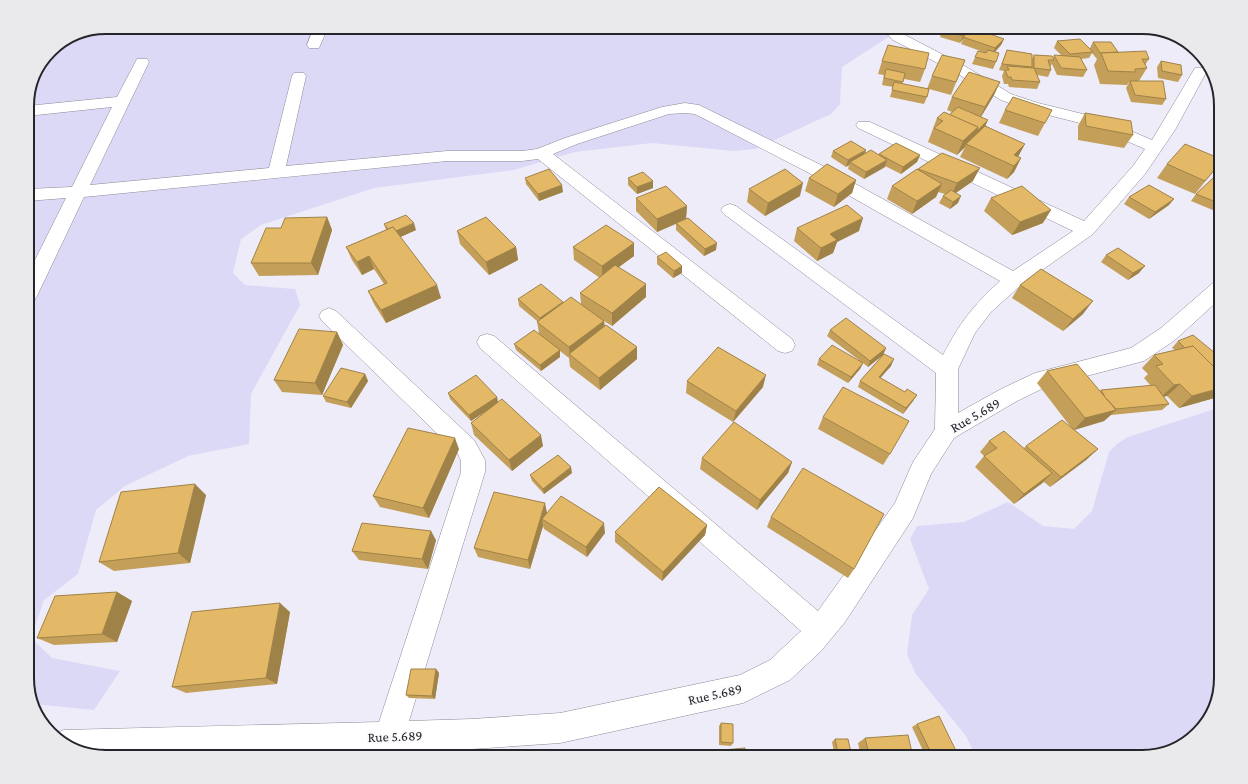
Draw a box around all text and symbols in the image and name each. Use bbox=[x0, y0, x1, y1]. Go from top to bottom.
street label: Rue 5.689 bbox=[947, 394, 1003, 436]
street label: Rue 5.689 bbox=[686, 680, 744, 708]
street label: Rue 5.689 bbox=[367, 727, 423, 745]

